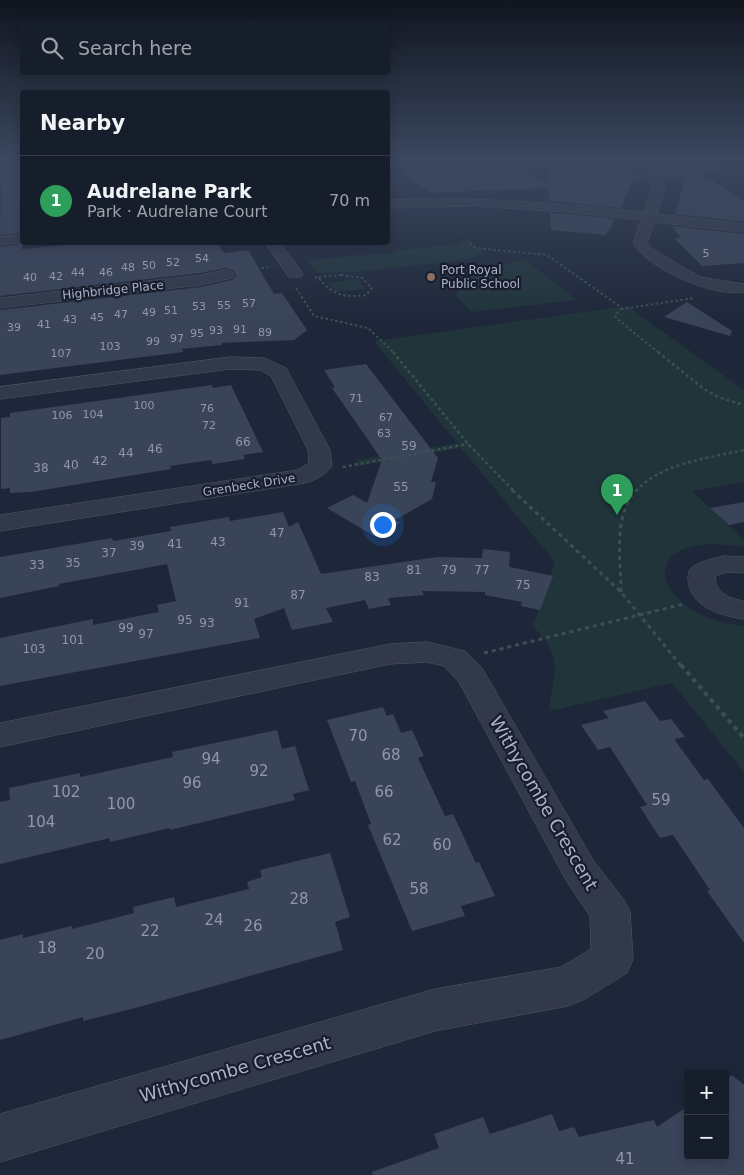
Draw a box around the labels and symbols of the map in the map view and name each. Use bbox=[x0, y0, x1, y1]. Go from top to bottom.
house number: 5 bbox=[703, 247, 710, 260]
house number: 54 bbox=[195, 252, 209, 265]
house number: 52 bbox=[166, 256, 180, 269]
house number: 50 bbox=[142, 259, 156, 272]
house number: 48 bbox=[121, 261, 135, 274]
place label: Port Royal Public School bbox=[441, 263, 520, 291]
house number: 44 bbox=[71, 266, 85, 279]
house number: 46 bbox=[99, 266, 113, 279]
house number: 42 bbox=[49, 270, 63, 283]
house number: 40 bbox=[23, 271, 37, 284]
marker: Port Royal Public School bbox=[425, 271, 437, 283]
street label: Highbridge Place bbox=[62, 278, 164, 302]
house number: 57 bbox=[242, 297, 256, 310]
house number: 55 bbox=[217, 299, 231, 312]
house number: 53 bbox=[192, 300, 206, 313]
house number: 51 bbox=[164, 304, 178, 317]
house number: 49 bbox=[142, 306, 156, 319]
house number: 47 bbox=[114, 308, 128, 321]
house number: 45 bbox=[90, 311, 104, 324]
house number: 43 bbox=[63, 313, 77, 326]
house number: 41 bbox=[37, 318, 51, 331]
house number: 39 bbox=[7, 321, 21, 334]
house number: 91 bbox=[233, 323, 247, 336]
house number: 93 bbox=[209, 324, 223, 337]
house number: 89 bbox=[258, 326, 272, 339]
house number: 95 bbox=[190, 327, 204, 340]
house number: 97 bbox=[170, 332, 184, 345]
house number: 99 bbox=[146, 335, 160, 348]
house number: 103 bbox=[100, 340, 121, 353]
house number: 107 bbox=[51, 347, 72, 360]
house number: 71 bbox=[349, 392, 363, 405]
house number: 100 bbox=[134, 399, 155, 412]
house number: 76 bbox=[200, 402, 214, 415]
house number: 104 bbox=[83, 408, 104, 421]
house number: 106 bbox=[52, 409, 73, 422]
house number: 67 bbox=[379, 411, 393, 424]
house number: 72 bbox=[202, 419, 216, 432]
house number: 63 bbox=[377, 427, 391, 440]
house number: 66 bbox=[235, 435, 251, 449]
house number: 59 bbox=[401, 439, 417, 453]
house number: 46 bbox=[147, 442, 163, 456]
house number: 44 bbox=[118, 446, 134, 460]
house number: 42 bbox=[92, 454, 108, 468]
house number: 40 bbox=[63, 458, 79, 472]
house number: 38 bbox=[33, 461, 49, 475]
street label: Grenbeck Drive bbox=[202, 471, 296, 499]
pin: 1 bbox=[601, 474, 633, 515]
house number: 55 bbox=[393, 480, 409, 494]
your location bbox=[370, 512, 396, 538]
house number: 47 bbox=[269, 526, 285, 540]
house number: 43 bbox=[210, 535, 226, 549]
house number: 41 bbox=[167, 537, 183, 551]
house number: 39 bbox=[129, 539, 145, 553]
house number: 37 bbox=[101, 546, 117, 560]
house number: 35 bbox=[65, 556, 81, 570]
house number: 33 bbox=[29, 558, 45, 572]
house number: 81 bbox=[406, 563, 422, 577]
house number: 79 bbox=[441, 563, 457, 577]
house number: 77 bbox=[474, 563, 490, 577]
house number: 83 bbox=[364, 570, 380, 584]
house number: 75 bbox=[515, 578, 531, 592]
house number: 87 bbox=[290, 588, 306, 602]
house number: 91 bbox=[234, 596, 250, 610]
house number: 95 bbox=[177, 613, 193, 627]
house number: 93 bbox=[199, 616, 215, 630]
house number: 99 bbox=[118, 621, 134, 635]
house number: 97 bbox=[138, 627, 154, 641]
house number: 101 bbox=[62, 633, 84, 647]
house number: 103 bbox=[23, 642, 45, 656]
street label: Withycombe Crescent bbox=[485, 712, 603, 894]
house number: 70 bbox=[348, 727, 368, 745]
house number: 68 bbox=[381, 746, 401, 764]
house number: 94 bbox=[201, 750, 221, 768]
house number: 92 bbox=[249, 762, 269, 780]
house number: 96 bbox=[182, 774, 202, 792]
house number: 102 bbox=[52, 783, 80, 801]
house number: 66 bbox=[374, 783, 394, 801]
house number: 59 bbox=[651, 791, 671, 809]
house number: 100 bbox=[107, 795, 135, 813]
house number: 104 bbox=[27, 813, 55, 831]
house number: 62 bbox=[382, 831, 402, 849]
house number: 60 bbox=[432, 836, 452, 854]
house number: 58 bbox=[409, 880, 429, 898]
house number: 28 bbox=[289, 890, 309, 908]
house number: 24 bbox=[204, 911, 224, 929]
house number: 26 bbox=[243, 917, 263, 935]
house number: 22 bbox=[140, 922, 160, 940]
house number: 18 bbox=[37, 939, 57, 957]
house number: 20 bbox=[85, 945, 105, 963]
street label: Withycombe Crescent bbox=[137, 1032, 333, 1106]
house number: 41 bbox=[615, 1150, 635, 1168]

